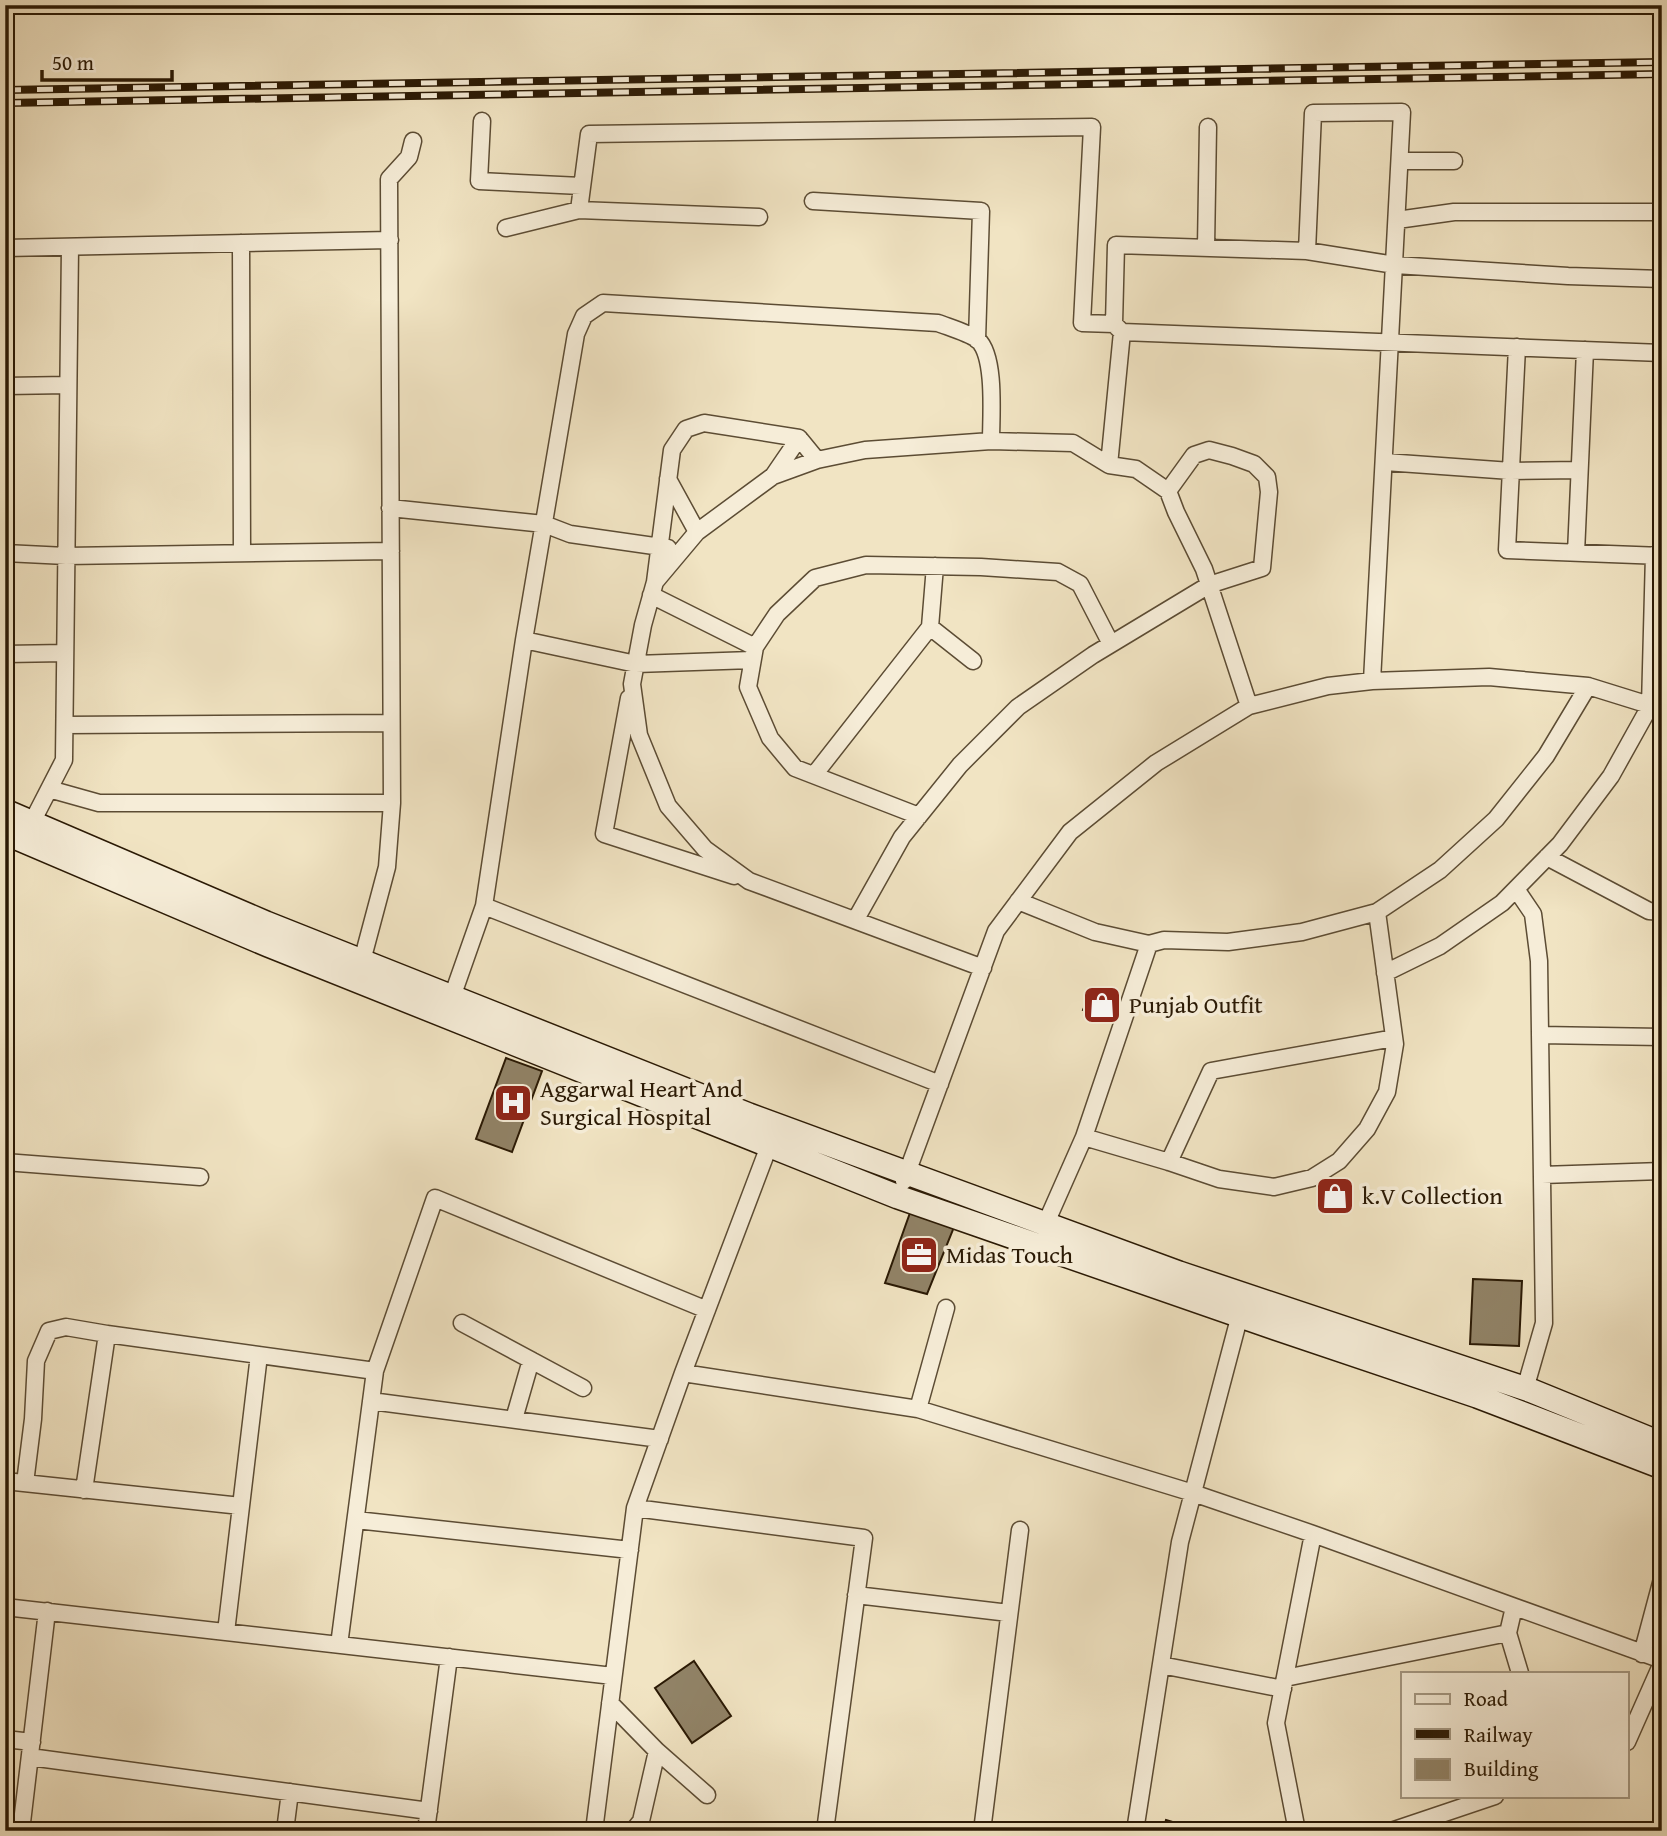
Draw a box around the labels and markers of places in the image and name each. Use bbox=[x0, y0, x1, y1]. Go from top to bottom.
shop icon: Punjab Outfit bbox=[1081, 984, 1123, 1026]
place label: Punjab Outfit bbox=[1129, 987, 1263, 1022]
place label: Aggarwal Heart And Surgical Hospital bbox=[540, 1071, 743, 1134]
hospital icon: Aggarwal Heart And Surgical Hospital bbox=[492, 1082, 534, 1124]
shop icon: k.V Collection bbox=[1314, 1175, 1356, 1217]
place label: k.V Collection bbox=[1362, 1178, 1503, 1213]
office icon: Midas Touch bbox=[898, 1234, 940, 1276]
place label: Midas Touch bbox=[946, 1237, 1073, 1272]

